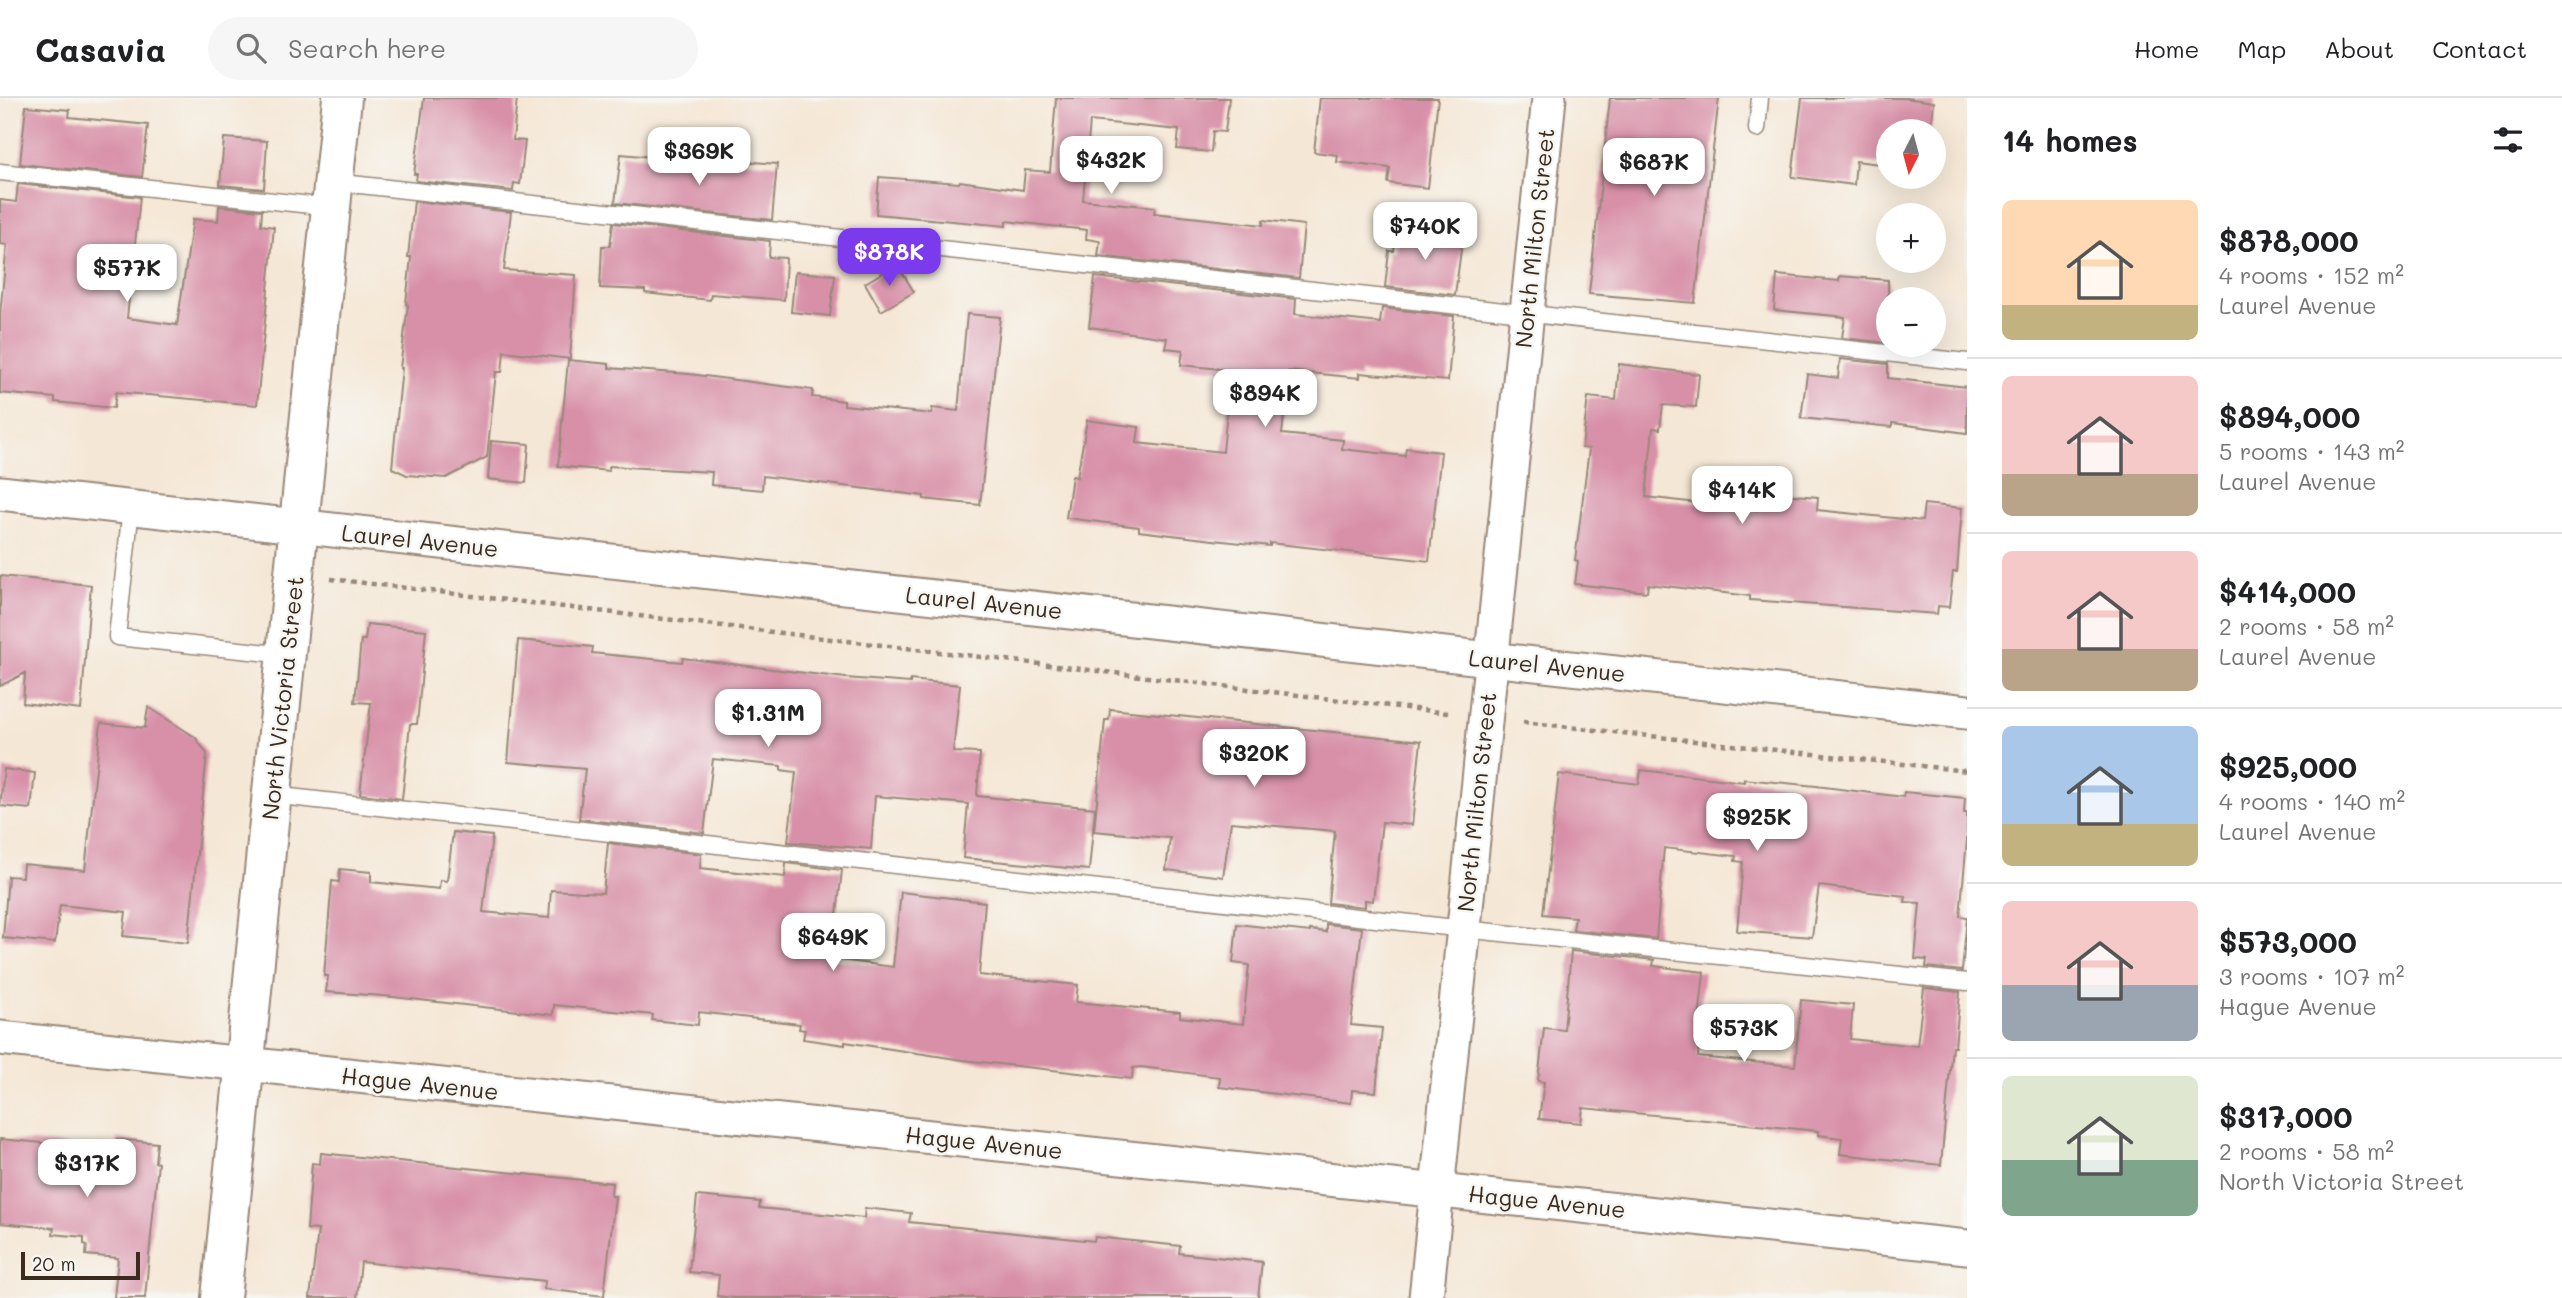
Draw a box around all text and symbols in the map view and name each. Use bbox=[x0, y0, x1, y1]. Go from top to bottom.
search box bbox=[208, 17, 698, 80]
text: Casavia bbox=[35, 27, 166, 70]
icon: search bbox=[232, 29, 270, 67]
text: Search here bbox=[288, 31, 446, 65]
text: Home bbox=[2134, 33, 2199, 64]
text: Map bbox=[2237, 33, 2286, 64]
text: About bbox=[2324, 33, 2394, 64]
text: Contact bbox=[2432, 33, 2527, 64]
north arrow bbox=[1876, 119, 1946, 189]
map controls bbox=[1876, 119, 1946, 357]
text: 14 homes bbox=[2002, 120, 2138, 160]
icon: filters bbox=[2489, 121, 2527, 159]
pin: $369K bbox=[650, 127, 748, 187]
street label: North Milton Street bbox=[1508, 127, 1560, 349]
text: $369K bbox=[664, 135, 734, 165]
pin: $432K bbox=[1062, 136, 1160, 196]
pin: $687K bbox=[1605, 139, 1703, 198]
text: $432K bbox=[1076, 144, 1146, 174]
text: $687K bbox=[1619, 146, 1689, 176]
pin: $740K bbox=[1376, 202, 1474, 262]
button: + bbox=[1876, 203, 1946, 273]
text: $740K bbox=[1389, 210, 1461, 240]
text: $878,000 bbox=[2219, 220, 2359, 260]
pin: $878K bbox=[840, 228, 938, 288]
icon: home bbox=[2058, 228, 2142, 312]
text: $878K bbox=[854, 236, 924, 266]
pin: $577K bbox=[78, 244, 176, 304]
text: $577K bbox=[93, 252, 161, 282]
text: 4 rooms · 152 m² bbox=[2219, 260, 2404, 290]
button: − bbox=[1876, 287, 1946, 357]
text: Laurel Avenue bbox=[2219, 290, 2377, 320]
pin: $894K bbox=[1216, 370, 1314, 429]
text: $894K bbox=[1229, 377, 1301, 407]
text: $894,000 bbox=[2219, 396, 2360, 436]
icon: home bbox=[2058, 404, 2142, 488]
text: 5 rooms · 143 m² bbox=[2219, 436, 2405, 466]
pin: $414K bbox=[1693, 466, 1791, 526]
text: Laurel Avenue bbox=[2219, 466, 2377, 496]
text: $414K bbox=[1708, 474, 1776, 504]
street label: Laurel Avenue bbox=[340, 517, 500, 563]
text: $414,000 bbox=[2219, 571, 2356, 611]
street label: North Victoria Street bbox=[254, 575, 310, 821]
street label: Laurel Avenue bbox=[904, 579, 1064, 625]
icon: home bbox=[2058, 579, 2142, 663]
text: 2 rooms · 58 m² bbox=[2219, 611, 2394, 641]
text: Laurel Avenue bbox=[2219, 641, 2377, 671]
street label: Laurel Avenue bbox=[1467, 642, 1627, 688]
pin: $1.31M bbox=[711, 690, 825, 749]
street label: North Milton Street bbox=[1450, 691, 1502, 913]
text: $1.31M bbox=[731, 697, 805, 727]
pin: $320K bbox=[1205, 730, 1303, 789]
text: $320K bbox=[1219, 737, 1289, 767]
text: $925,000 bbox=[2219, 746, 2357, 786]
icon: home bbox=[2058, 754, 2142, 838]
text: 4 rooms · 140 m² bbox=[2219, 786, 2405, 816]
pin: $925K bbox=[1708, 794, 1806, 853]
text: $925K bbox=[1722, 801, 1792, 831]
text: Laurel Avenue bbox=[2219, 816, 2377, 846]
pin: $649K bbox=[784, 914, 882, 973]
text: $649K bbox=[797, 921, 869, 951]
text: $573,000 bbox=[2219, 921, 2357, 961]
icon: home bbox=[2058, 929, 2142, 1013]
text: 3 rooms · 107 m² bbox=[2219, 961, 2405, 991]
text: Hague Avenue bbox=[2219, 991, 2377, 1021]
pin: $573K bbox=[1695, 1004, 1793, 1064]
text: $573K bbox=[1709, 1012, 1779, 1042]
street label: Hague Avenue bbox=[340, 1060, 500, 1106]
text: $317,000 bbox=[2219, 1096, 2353, 1136]
icon: home bbox=[2058, 1104, 2142, 1188]
street label: Hague Avenue bbox=[904, 1119, 1064, 1165]
text: 2 rooms · 58 m² bbox=[2219, 1136, 2394, 1166]
pin: $317K bbox=[38, 1140, 136, 1199]
text: $317K bbox=[54, 1147, 120, 1177]
text: North Victoria Street bbox=[2219, 1166, 2464, 1196]
street label: Hague Avenue bbox=[1467, 1178, 1627, 1224]
scale bar bbox=[21, 1249, 140, 1281]
text: 20 m bbox=[32, 1251, 76, 1276]

